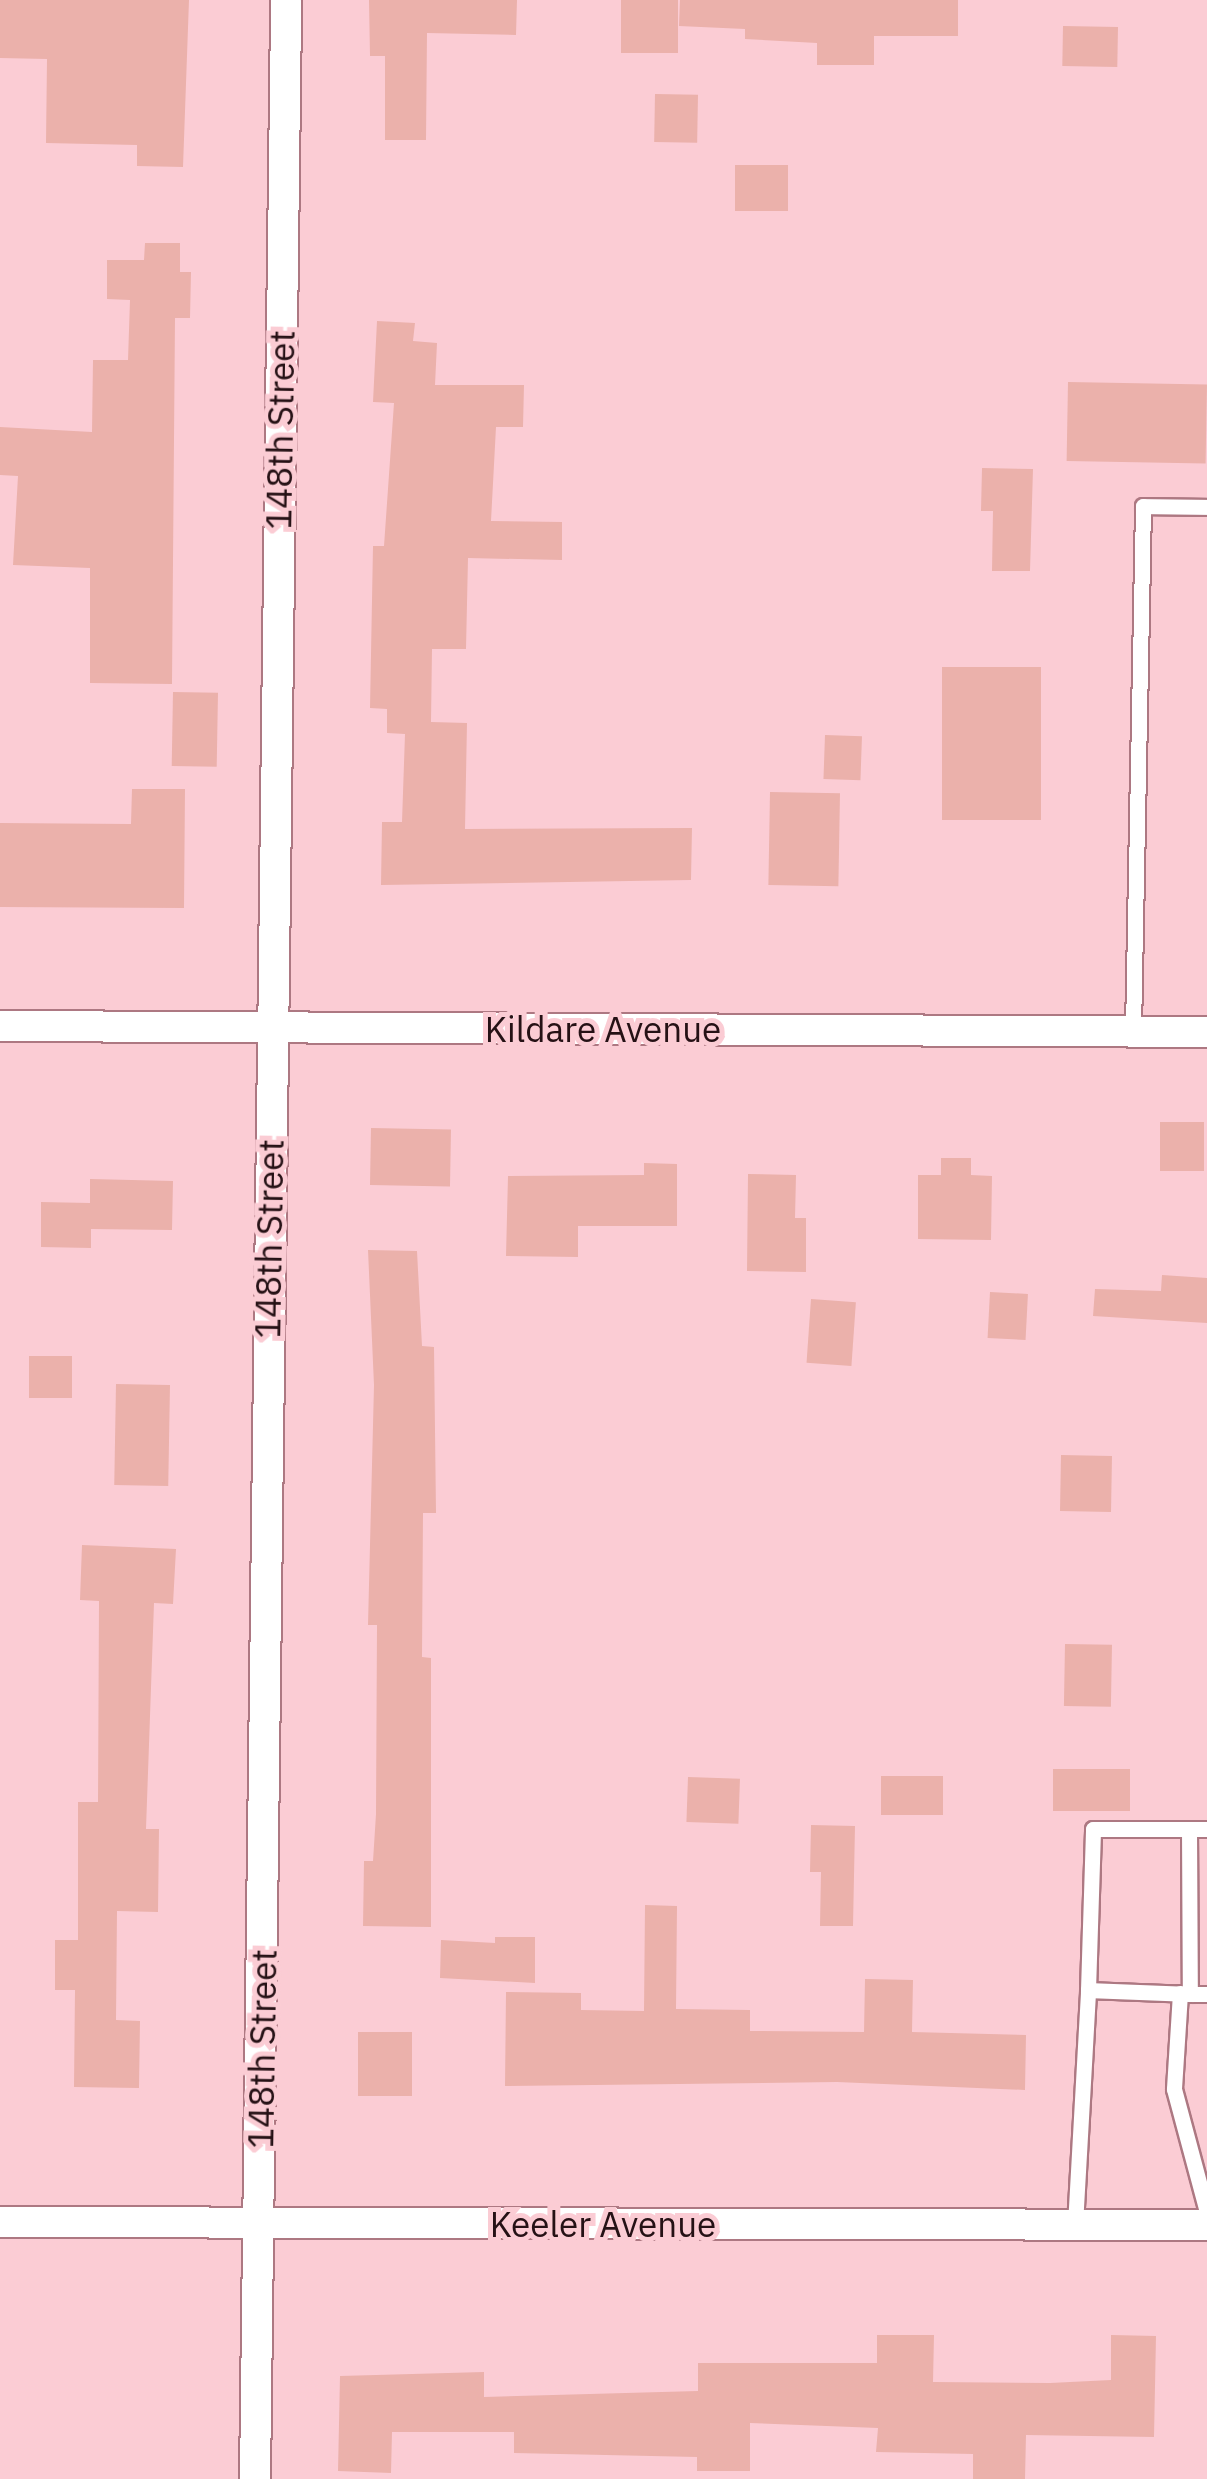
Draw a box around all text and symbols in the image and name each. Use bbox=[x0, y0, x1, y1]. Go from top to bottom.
street label: 148th Street bbox=[257, 330, 303, 530]
street label: Kildare Avenue bbox=[485, 1008, 721, 1050]
street label: 148th Street bbox=[246, 1139, 292, 1339]
street label: 148th Street bbox=[239, 1949, 285, 2149]
street label: Keeler Avenue bbox=[490, 2203, 716, 2245]

